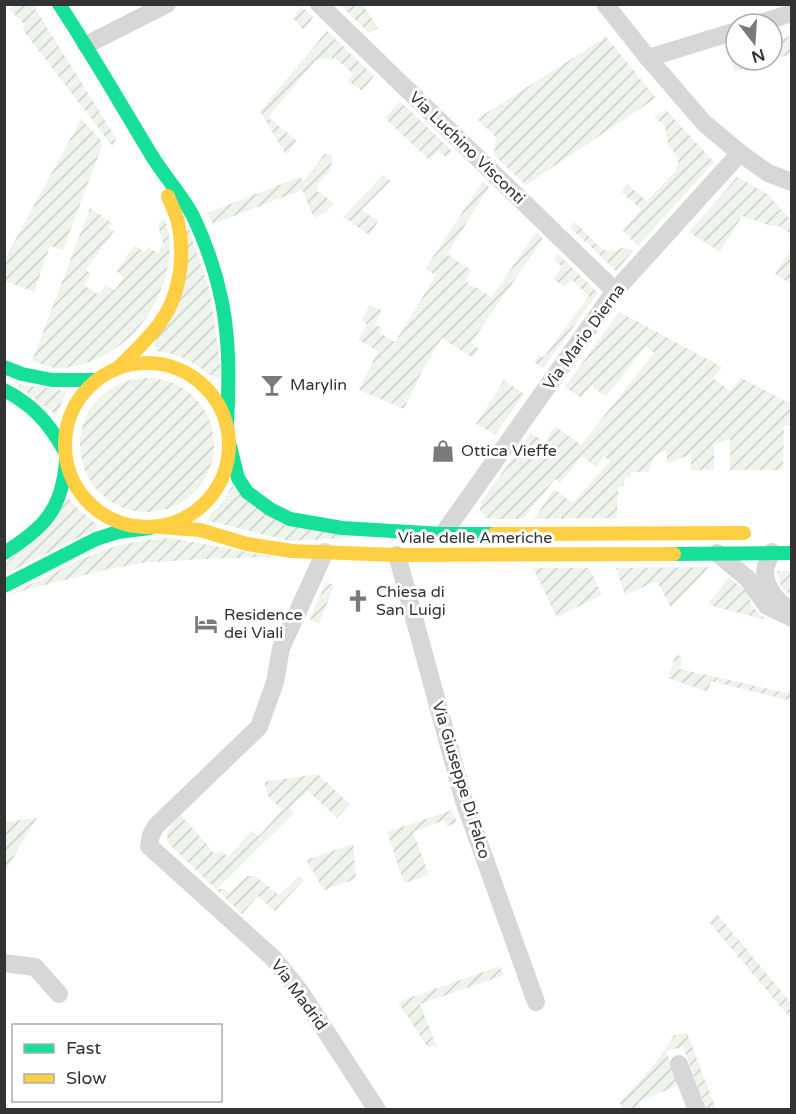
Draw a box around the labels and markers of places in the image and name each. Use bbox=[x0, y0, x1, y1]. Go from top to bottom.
bar icon: Marylin bbox=[259, 372, 285, 398]
place label: Marylin bbox=[290, 375, 347, 395]
shop icon: Ottica Vieffe bbox=[430, 438, 456, 464]
place label: Ottica Vieffe bbox=[461, 441, 557, 461]
place label: Chiesa di San Luigi bbox=[376, 582, 446, 620]
church icon: Chiesa di San Luigi bbox=[345, 588, 371, 614]
place label: Residence dei Viali bbox=[224, 605, 303, 643]
hotel icon: Residence dei Viali bbox=[193, 611, 219, 637]

